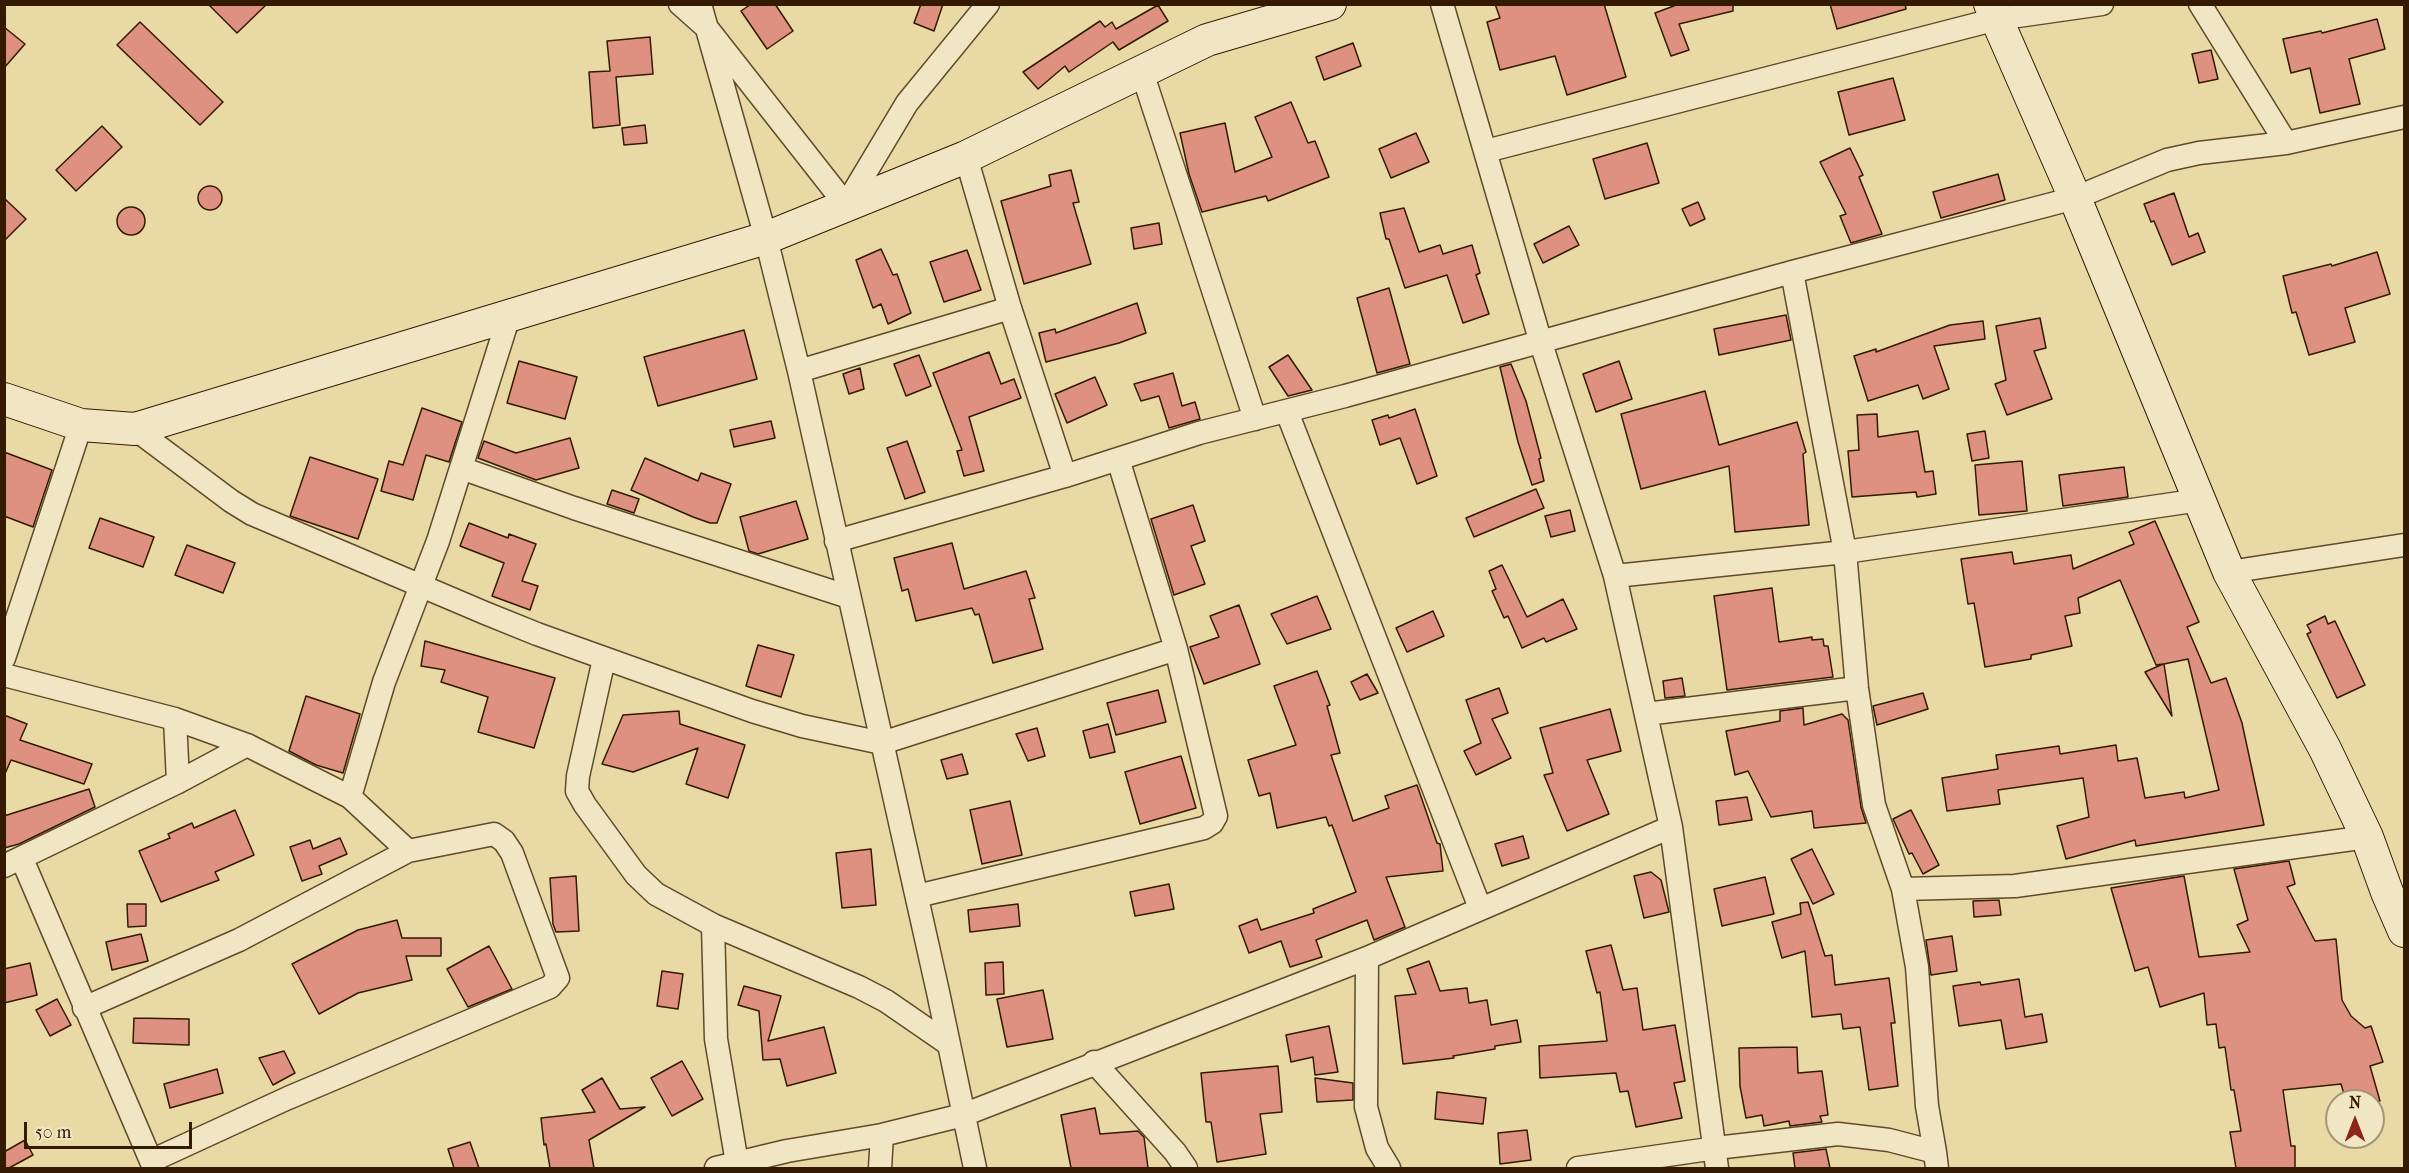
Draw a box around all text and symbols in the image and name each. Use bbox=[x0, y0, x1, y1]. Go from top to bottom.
north arrow bbox=[2325, 1089, 2385, 1149]
text: N bbox=[2349, 1093, 2361, 1112]
scale bar bbox=[27, 1110, 195, 1148]
text: 50 m bbox=[35, 1122, 71, 1143]

